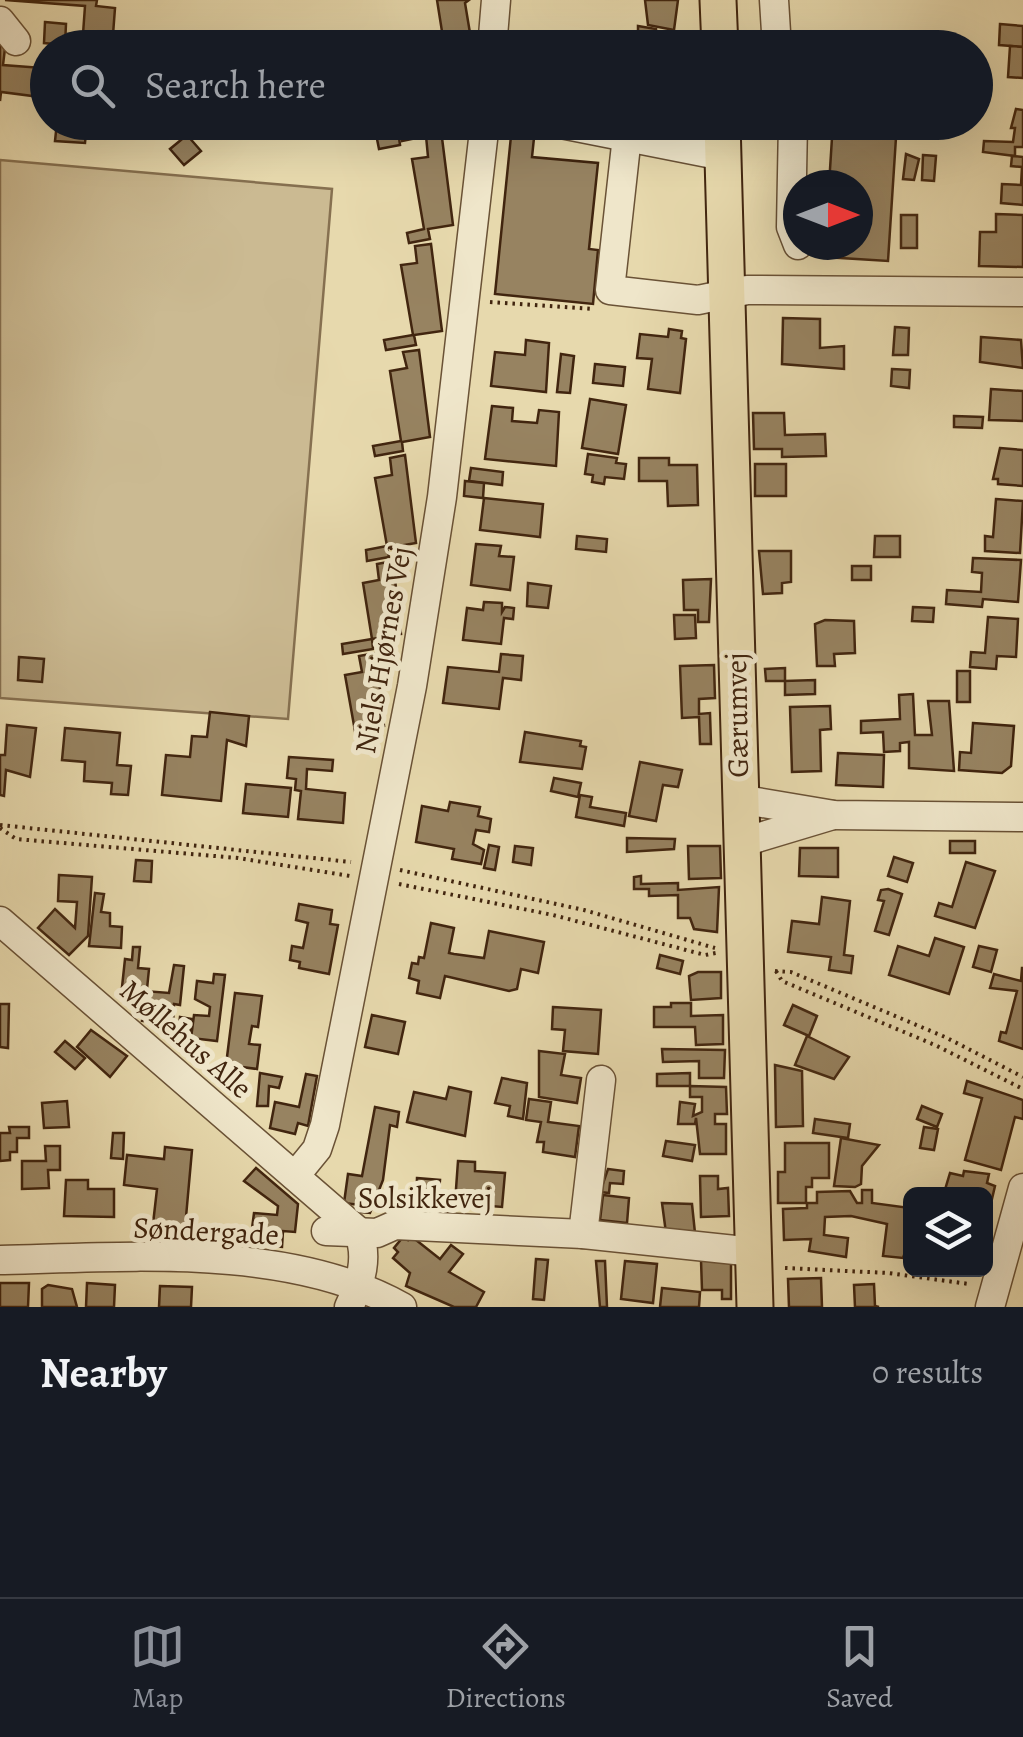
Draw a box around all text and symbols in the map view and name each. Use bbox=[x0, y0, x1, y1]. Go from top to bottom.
search box bbox=[30, 30, 993, 140]
icon: search bbox=[65, 58, 120, 113]
text: Search here bbox=[145, 59, 326, 111]
north arrow bbox=[783, 170, 873, 260]
street label: Niels Hjørnes Vej bbox=[345, 543, 421, 757]
street label: Gærumvej bbox=[716, 652, 758, 778]
street label: Møllehus Alle bbox=[111, 970, 261, 1108]
street label: Solsikkevej bbox=[358, 1178, 492, 1218]
map controls bbox=[903, 1187, 993, 1277]
button: layers bbox=[903, 1187, 993, 1277]
street label: Søndergade bbox=[132, 1207, 280, 1255]
text: Nearby bbox=[40, 1344, 167, 1401]
text: 0 results bbox=[872, 1350, 983, 1394]
tab: Map bbox=[130, 1619, 185, 1717]
tab: Directions bbox=[446, 1619, 566, 1717]
tab: Saved bbox=[826, 1619, 893, 1717]

